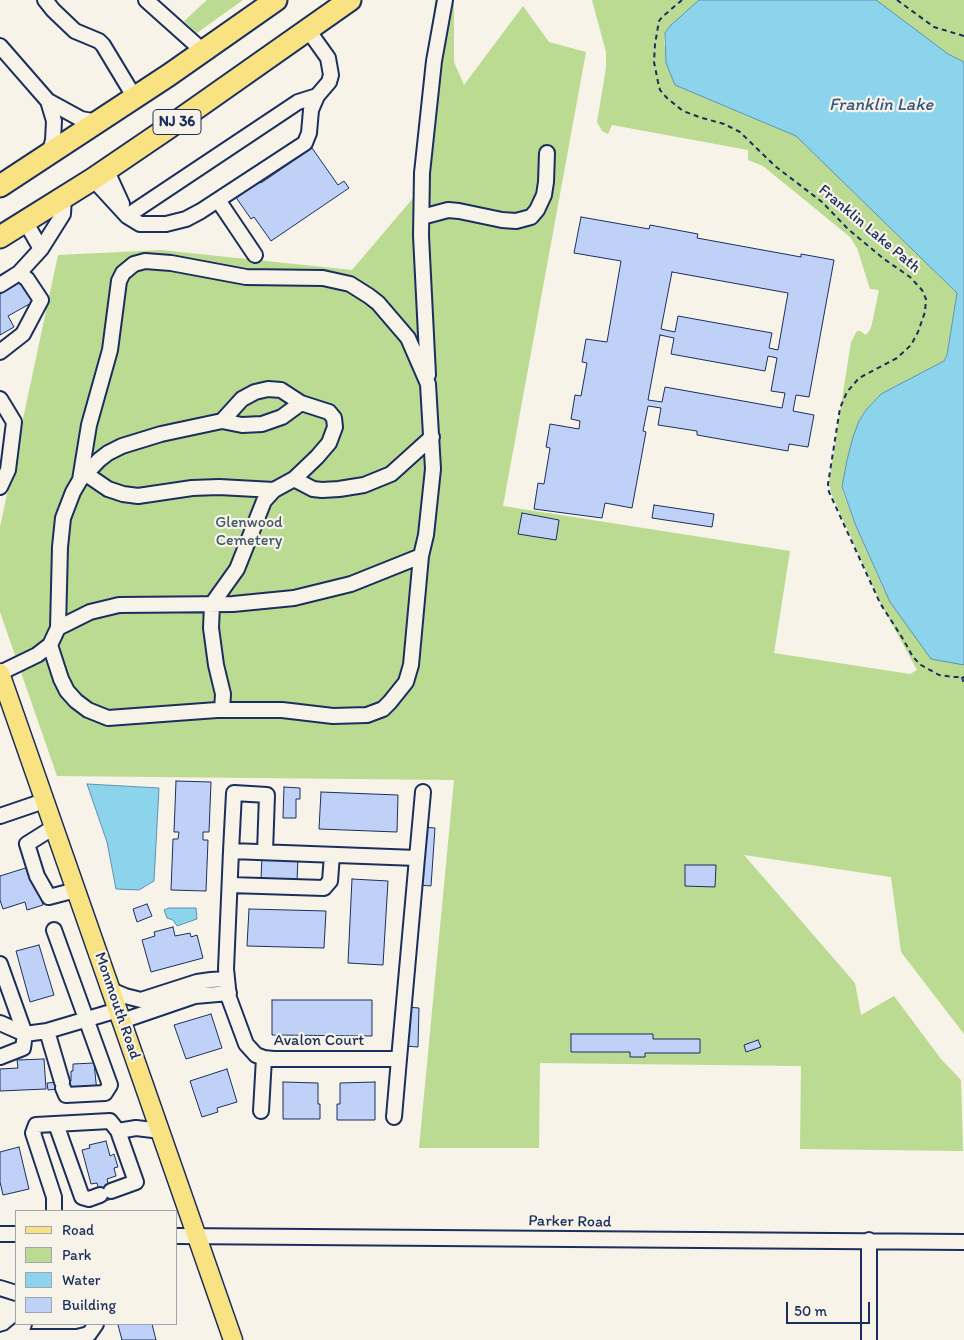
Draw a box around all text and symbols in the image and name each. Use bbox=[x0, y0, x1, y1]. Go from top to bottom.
water label: Franklin Lake bbox=[829, 94, 933, 116]
road number: NJ 36 bbox=[153, 110, 201, 134]
street label: Franklin Lake Path bbox=[814, 181, 924, 277]
park label: Glenwood Cemetery bbox=[215, 513, 283, 551]
street label: Monmouth Road bbox=[90, 950, 144, 1062]
street label: Avalon Court bbox=[274, 1031, 364, 1051]
legend bbox=[15, 1210, 178, 1325]
street label: Parker Road bbox=[528, 1212, 612, 1232]
text: Road bbox=[62, 1221, 94, 1239]
text: Park bbox=[62, 1246, 92, 1264]
text: Water bbox=[62, 1271, 100, 1289]
scale bar bbox=[789, 1292, 873, 1324]
text: Building bbox=[62, 1296, 116, 1314]
text: 50 m bbox=[794, 1302, 827, 1320]

